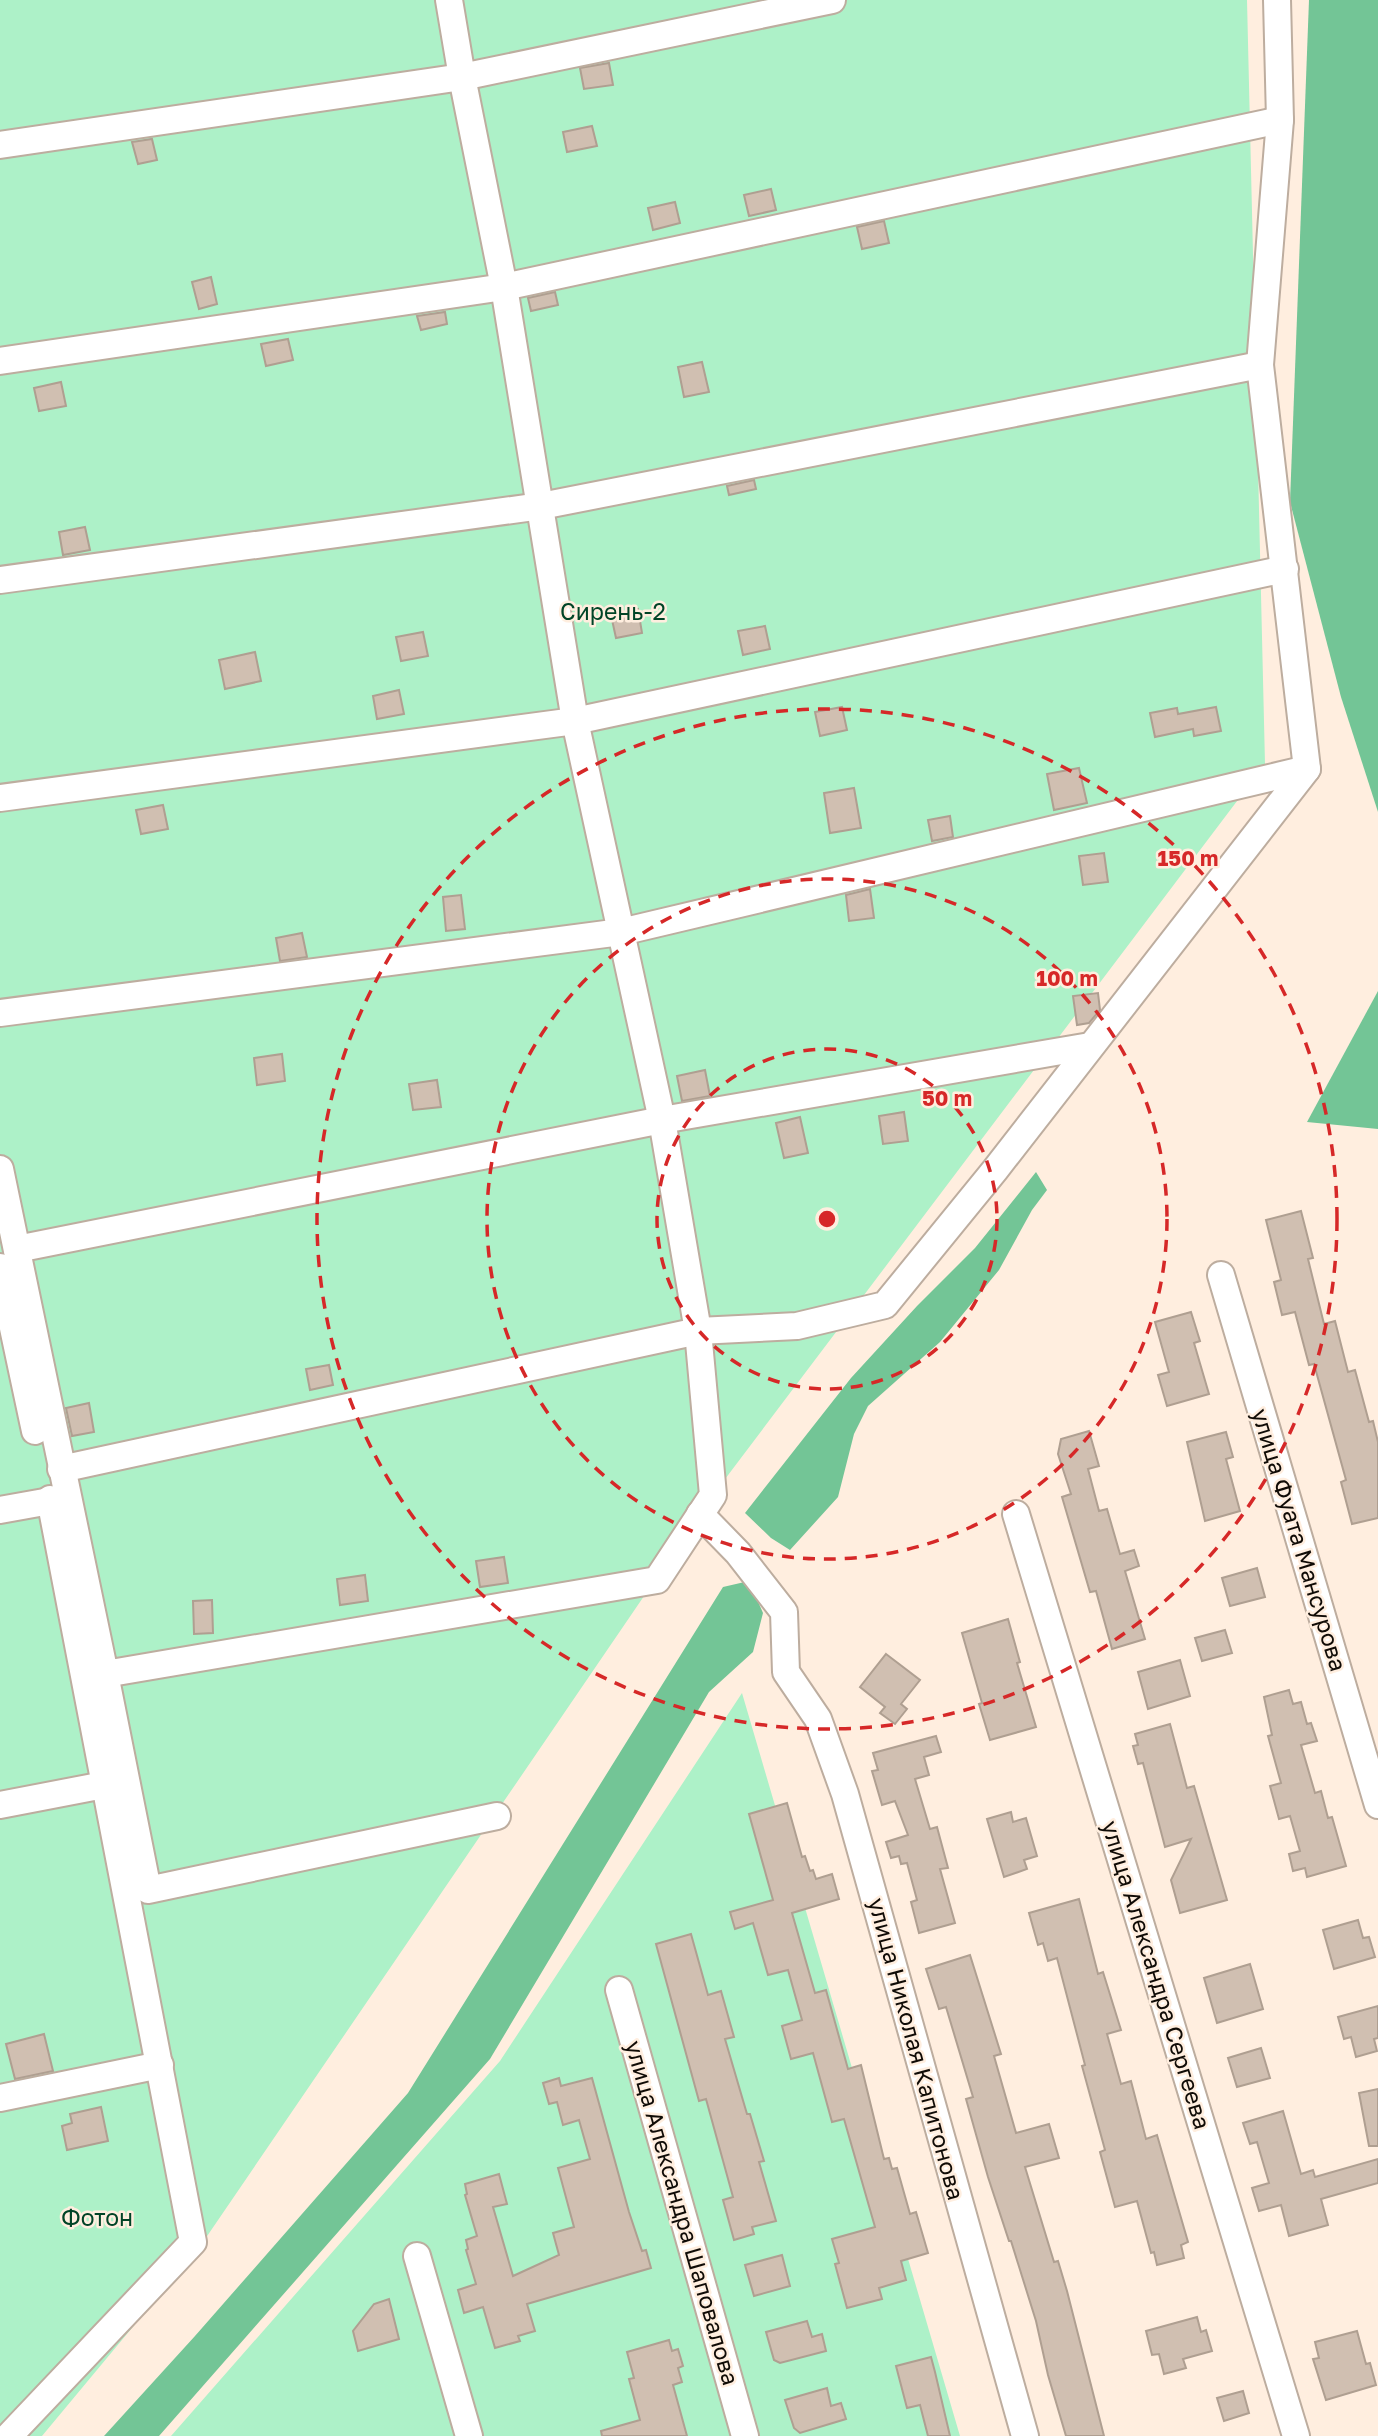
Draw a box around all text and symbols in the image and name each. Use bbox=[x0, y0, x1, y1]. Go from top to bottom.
park label: Сирень-2 bbox=[560, 597, 666, 625]
text: 150 m bbox=[1158, 845, 1218, 871]
text: 100 m bbox=[1036, 965, 1098, 991]
text: 50 m bbox=[922, 1085, 972, 1111]
centre of rings bbox=[815, 1207, 839, 1231]
street label: улица Фуата Мансурова bbox=[1247, 1405, 1353, 1674]
street label: улица Александра Сергеева bbox=[1097, 1817, 1217, 2132]
street label: улица Николая Капитонова bbox=[863, 1895, 971, 2203]
street label: улица Александра Шаповалова bbox=[620, 2037, 746, 2388]
park label: Фотон bbox=[61, 2203, 133, 2231]

